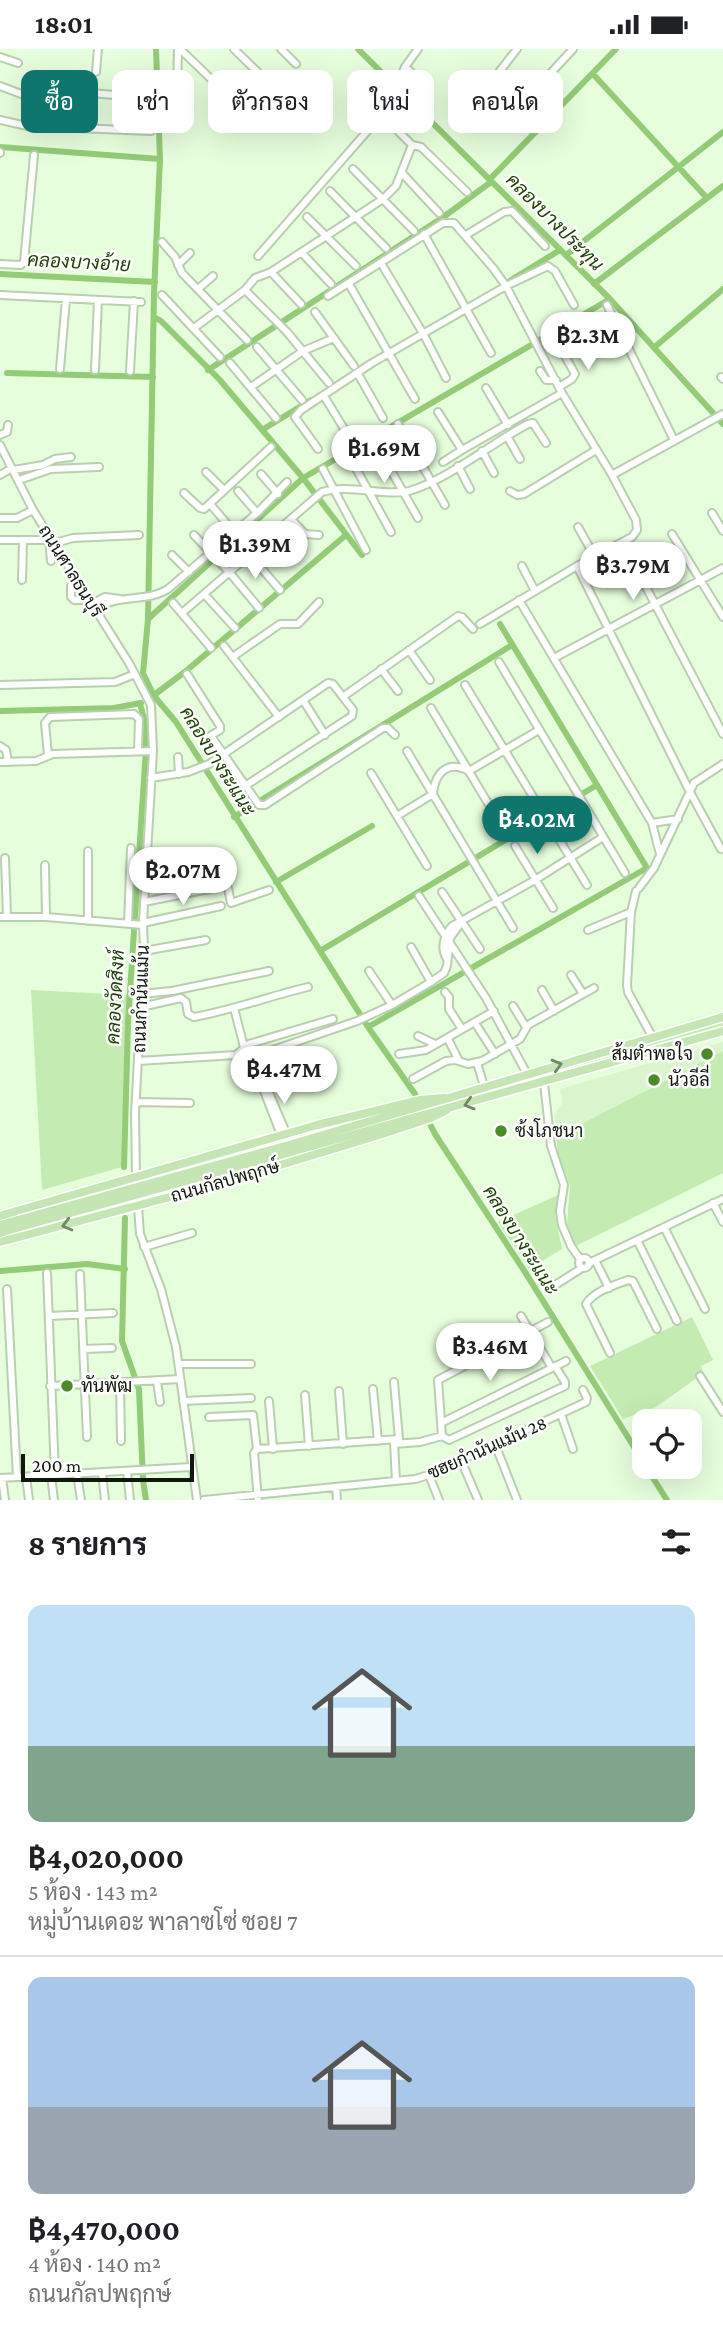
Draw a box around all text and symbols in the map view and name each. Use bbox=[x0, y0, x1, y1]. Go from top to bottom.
text: 18:01 bbox=[35, 10, 93, 39]
chip: ซื้อ bbox=[21, 70, 98, 133]
chip: เช่า bbox=[112, 70, 194, 133]
chip: ตัวกรอง bbox=[208, 70, 333, 133]
chip: ใหม่ bbox=[347, 70, 434, 133]
chip: คอนโด bbox=[448, 70, 563, 133]
water label: คลองบางประทุน bbox=[501, 169, 608, 276]
water label: คลองบางอ้าย bbox=[27, 248, 131, 275]
pin: ฿2.3M bbox=[539, 313, 637, 372]
text: ฿2.3M bbox=[556, 322, 620, 348]
pin: ฿1.69M bbox=[327, 425, 441, 485]
text: ฿1.69M bbox=[347, 435, 421, 461]
street label: ถนนศาลธนบุรี bbox=[33, 520, 110, 622]
pin: ฿1.39M bbox=[198, 521, 312, 581]
text: ฿1.39M bbox=[219, 531, 291, 557]
pin: ฿3.79M bbox=[576, 543, 690, 602]
text: ฿3.79M bbox=[596, 552, 670, 578]
water label: คลองบางระแนะ bbox=[176, 702, 260, 820]
pin: ฿4.02M bbox=[480, 797, 594, 856]
text: ฿4.02M bbox=[498, 806, 576, 832]
pin: ฿2.07M bbox=[126, 847, 240, 907]
text: ฿2.07M bbox=[145, 857, 221, 883]
street label: ถนนกำนันแม้น bbox=[127, 944, 153, 1053]
water label: คลองวัดสิงห์ bbox=[100, 946, 128, 1045]
place label: ส้มตำพอใจ bbox=[612, 1041, 693, 1064]
marker: ส้มตำพอใจ bbox=[699, 1046, 715, 1062]
pin: ฿4.47M bbox=[227, 1047, 341, 1106]
text: ฿4.47M bbox=[246, 1056, 322, 1082]
one-way arrow bbox=[550, 1059, 562, 1074]
place label: นัวอีลี่ bbox=[668, 1064, 710, 1090]
marker: นัวอีลี่ bbox=[646, 1072, 662, 1088]
one-way arrow bbox=[463, 1096, 475, 1110]
place label: ซ้งโภชนา bbox=[515, 1118, 583, 1141]
marker: ซ้งโภชนา bbox=[493, 1123, 509, 1139]
street label: ถนนกัลปพฤกษ์ bbox=[168, 1153, 283, 1207]
water label: คลองบางระแนะ bbox=[479, 1181, 563, 1299]
one-way arrow bbox=[61, 1217, 73, 1231]
pin: ฿3.46M bbox=[433, 1323, 547, 1383]
text: ฿3.46M bbox=[452, 1333, 528, 1359]
place label: ทันพัฒ bbox=[81, 1375, 132, 1396]
marker: ทันพัฒ bbox=[59, 1378, 75, 1394]
map controls bbox=[632, 1409, 702, 1479]
button: locate bbox=[632, 1409, 702, 1479]
street label: ซฮยกำนันแม้น 28 bbox=[424, 1411, 550, 1483]
scale bar bbox=[21, 1451, 194, 1483]
text: 200 m bbox=[32, 1455, 81, 1476]
icon: filters bbox=[657, 1523, 695, 1561]
text: 8 รายการ bbox=[28, 1528, 147, 1561]
icon: home bbox=[299, 1650, 425, 1776]
text: ฿4,020,000 bbox=[28, 1841, 184, 1874]
text: 5 ห้อง · 143 m² bbox=[28, 1879, 158, 1905]
text: หมู่บ้านเดอะ พาลาซโซ่ ซอย 7 bbox=[28, 1909, 298, 1935]
icon: home bbox=[299, 2022, 425, 2148]
text: ฿4,470,000 bbox=[28, 2213, 180, 2246]
text: 4 ห้อง · 140 m² bbox=[28, 2251, 161, 2277]
text: ถนนกัลปพฤกษ์ bbox=[28, 2281, 171, 2307]

